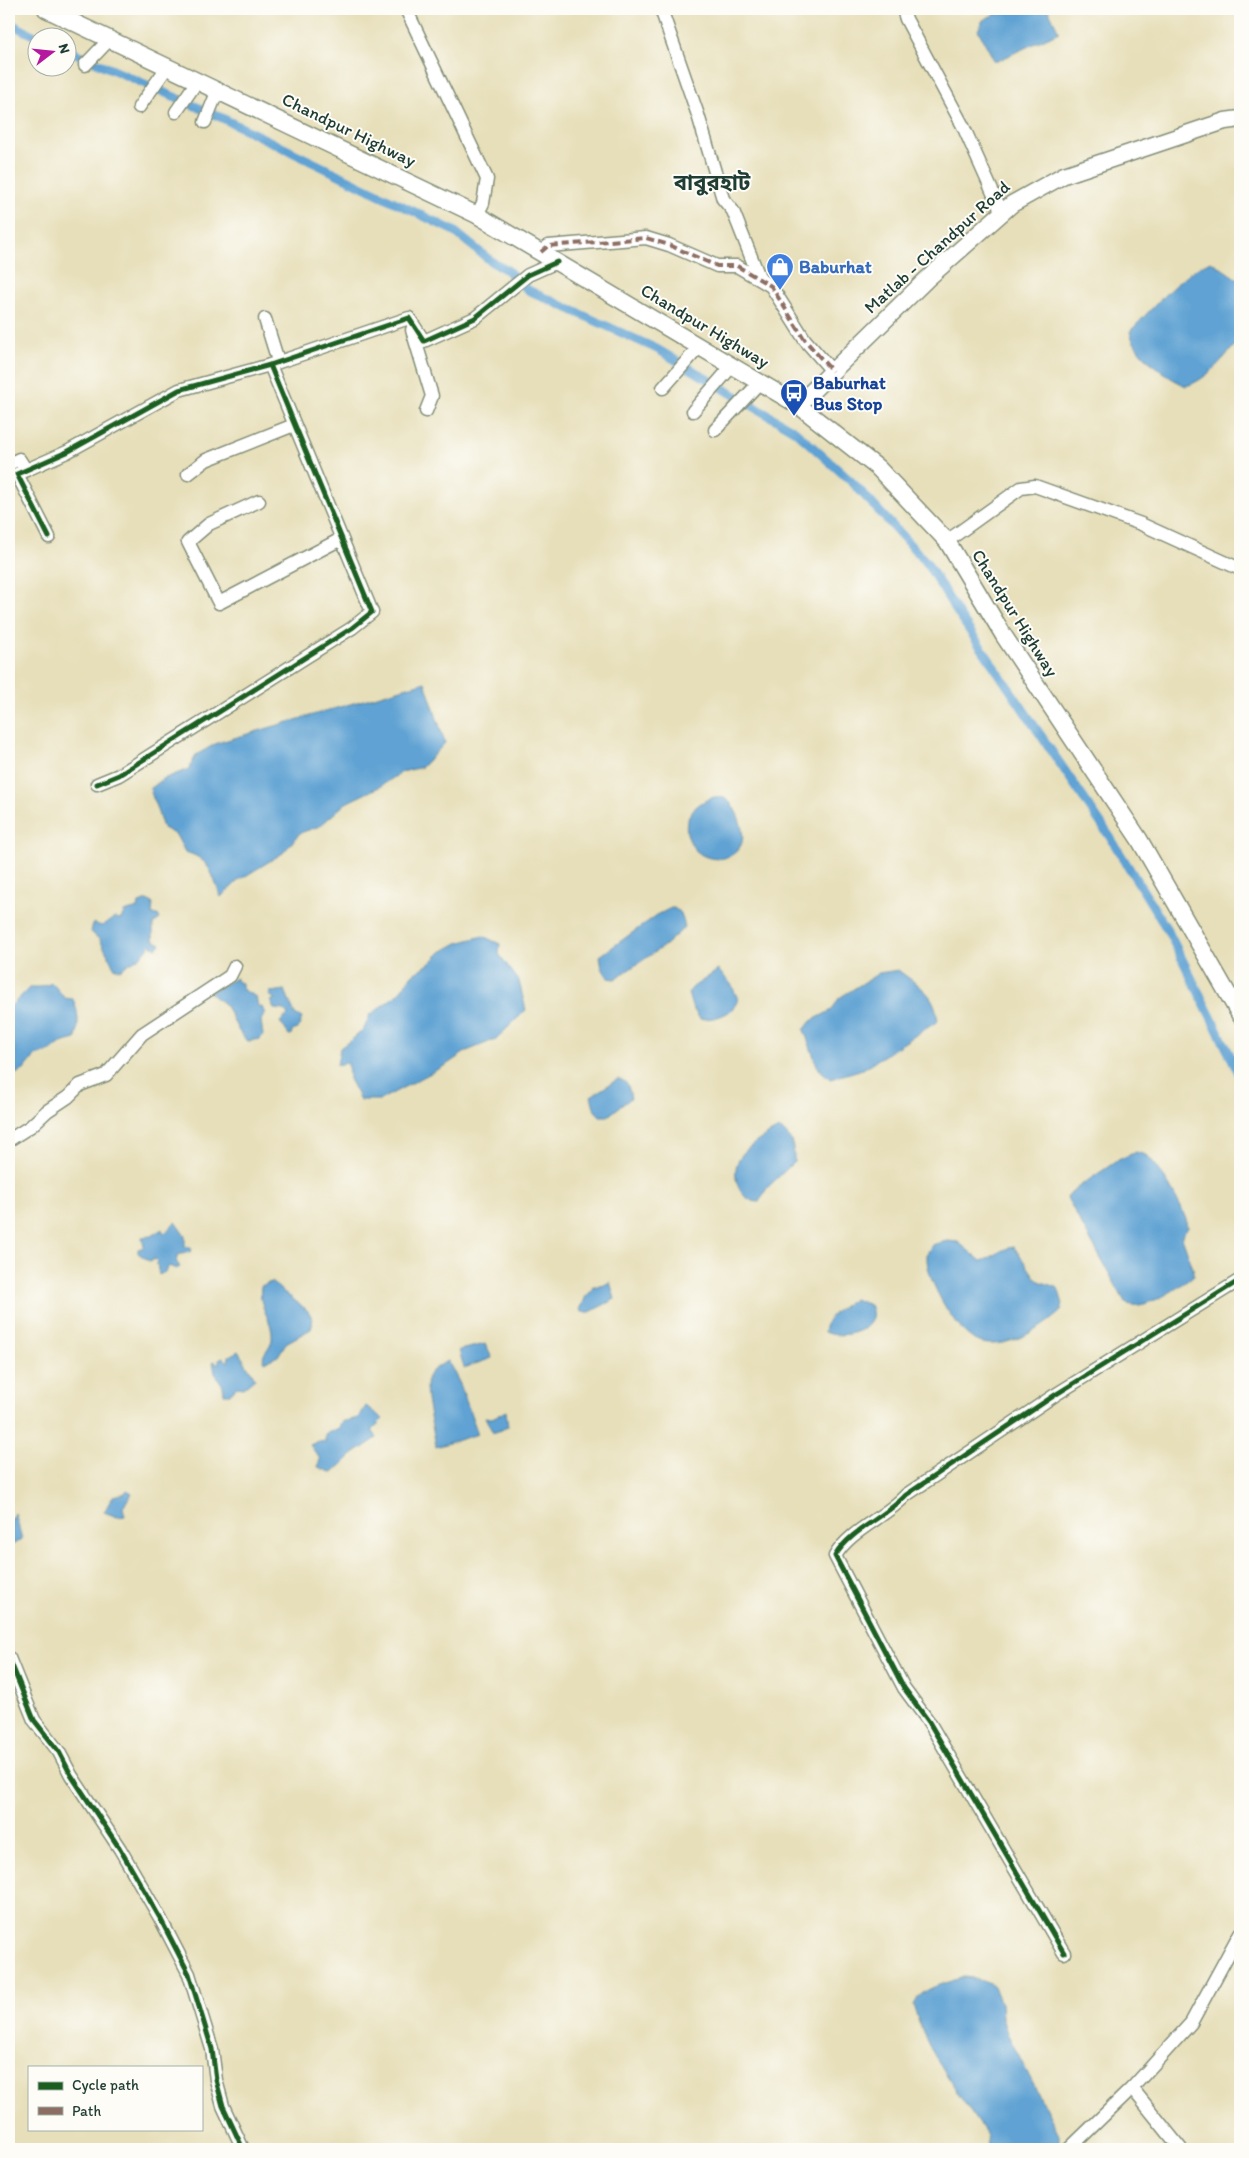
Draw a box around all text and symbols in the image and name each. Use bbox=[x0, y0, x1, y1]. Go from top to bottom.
north arrow bbox=[28, 28, 78, 78]
text: N bbox=[55, 42, 73, 55]
street label: Chandpur Highway bbox=[278, 88, 420, 172]
district label: বাবুরহাট bbox=[673, 169, 751, 196]
street label: Matlab - Chandpur Road bbox=[860, 176, 1014, 318]
shop icon: Baburhat bbox=[765, 252, 795, 291]
place label: Baburhat bbox=[799, 256, 872, 278]
street label: Chandpur Highway bbox=[637, 279, 774, 373]
place label: Baburhat Bus Stop bbox=[813, 372, 886, 415]
bus stop icon: Baburhat Bus Stop bbox=[779, 378, 809, 417]
street label: Chandpur Highway bbox=[967, 545, 1063, 681]
legend bbox=[28, 2066, 202, 2130]
text: Cycle path bbox=[72, 2076, 139, 2094]
text: Path bbox=[72, 2102, 101, 2120]

